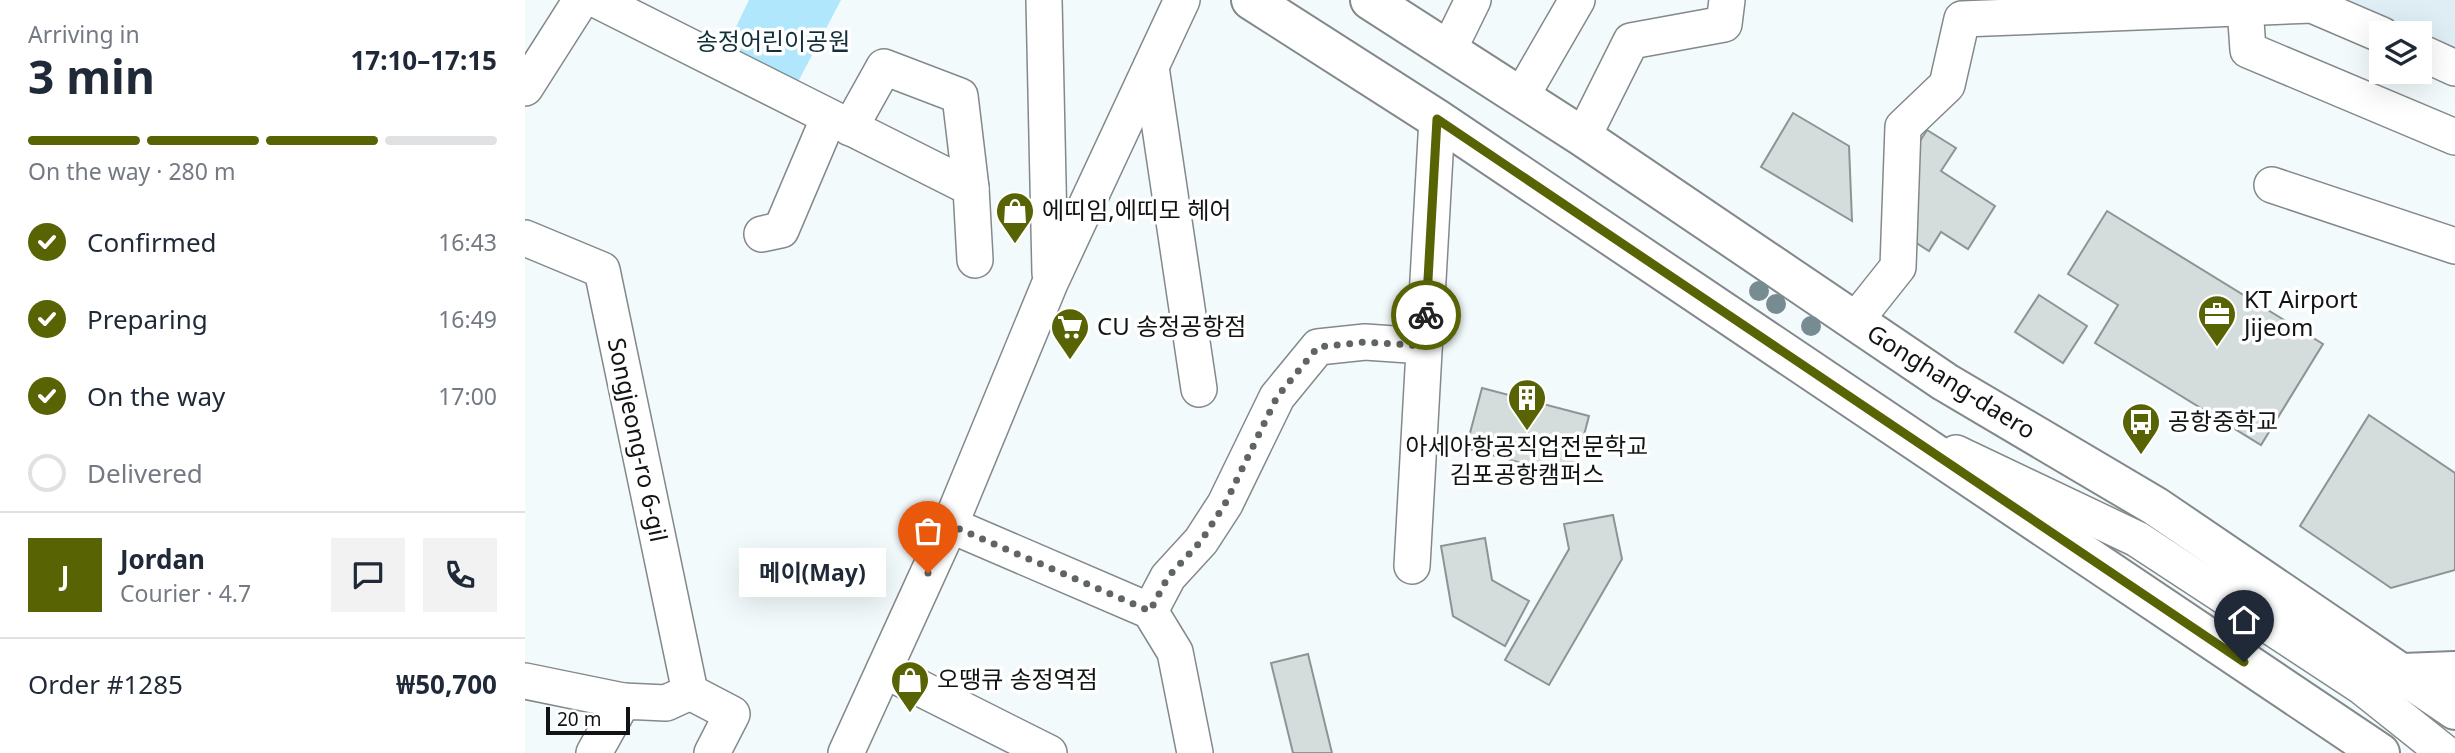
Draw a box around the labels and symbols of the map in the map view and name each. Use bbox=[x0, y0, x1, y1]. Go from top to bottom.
park label: 송정어린이공원 bbox=[696, 24, 850, 57]
shop icon: 에띠임,에띠모 헤어 bbox=[994, 190, 1036, 245]
place label: 에띠임,에띠모 헤어 bbox=[1042, 193, 1231, 226]
courier bbox=[1391, 280, 1461, 350]
place label: KT Airport Jijeom bbox=[2242, 282, 2358, 343]
office icon: KT Airport Jijeom bbox=[2196, 293, 2238, 348]
supermarket icon: CU 송정공항점 bbox=[1049, 306, 1091, 361]
place label: CU 송정공항점 bbox=[1097, 309, 1246, 342]
street label: Gonghang-daero bbox=[1861, 316, 2042, 446]
street label: Songjeong-ro 6-gil bbox=[601, 335, 676, 545]
building icon: 아세아항공직업전문학교 김포공항캠퍼스 bbox=[1506, 377, 1548, 432]
bus stop icon: 공항중학교 bbox=[2120, 401, 2162, 456]
place label: 공항중학교 bbox=[2168, 404, 2278, 437]
place label: 아세아항공직업전문학교 김포공항캠퍼스 bbox=[1406, 429, 1648, 490]
pin bbox=[898, 501, 958, 573]
callout: 메이(May) bbox=[739, 548, 886, 598]
pin bbox=[2214, 590, 2274, 662]
shop icon: 오땡큐 송정역점 bbox=[889, 659, 931, 714]
place label: 오땡큐 송정역점 bbox=[937, 662, 1098, 695]
scale bar bbox=[546, 704, 630, 736]

